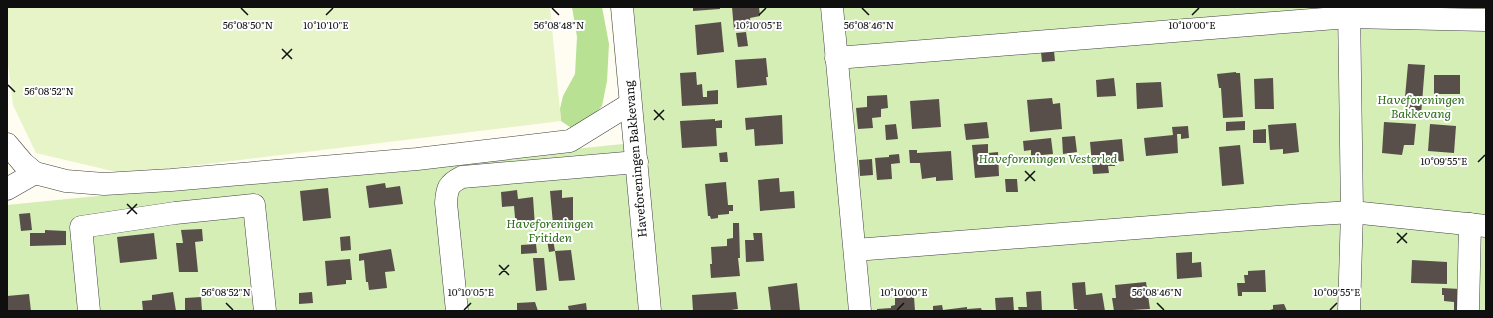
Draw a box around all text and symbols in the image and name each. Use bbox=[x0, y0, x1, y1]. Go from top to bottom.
text: 56°08'50"N bbox=[223, 17, 273, 32]
text: 10°10'10"E bbox=[303, 17, 349, 32]
text: 56°08'48"N bbox=[534, 17, 584, 32]
text: 10°10'05"E bbox=[736, 17, 782, 32]
text: 56°08'46"N bbox=[844, 17, 894, 32]
text: 10°10'00"E bbox=[1168, 17, 1216, 32]
street label: Haveforeningen Bakkevang bbox=[619, 79, 651, 238]
text: 56°08'52"N bbox=[24, 83, 74, 98]
park label: Haveforeningen Bakkevang bbox=[1377, 90, 1465, 122]
park label: Haveforeningen Vesterled bbox=[979, 149, 1118, 167]
text: 10°09'55"E bbox=[1421, 153, 1467, 168]
park label: Haveforeningen Fritiden bbox=[506, 214, 594, 246]
text: 56°08'52"N bbox=[201, 284, 251, 299]
text: 10°10'05"E bbox=[448, 284, 494, 299]
text: 10°10'00"E bbox=[880, 284, 928, 299]
text: 56°08'46"N bbox=[1132, 284, 1182, 299]
text: 10°09'55"E bbox=[1314, 284, 1360, 299]

